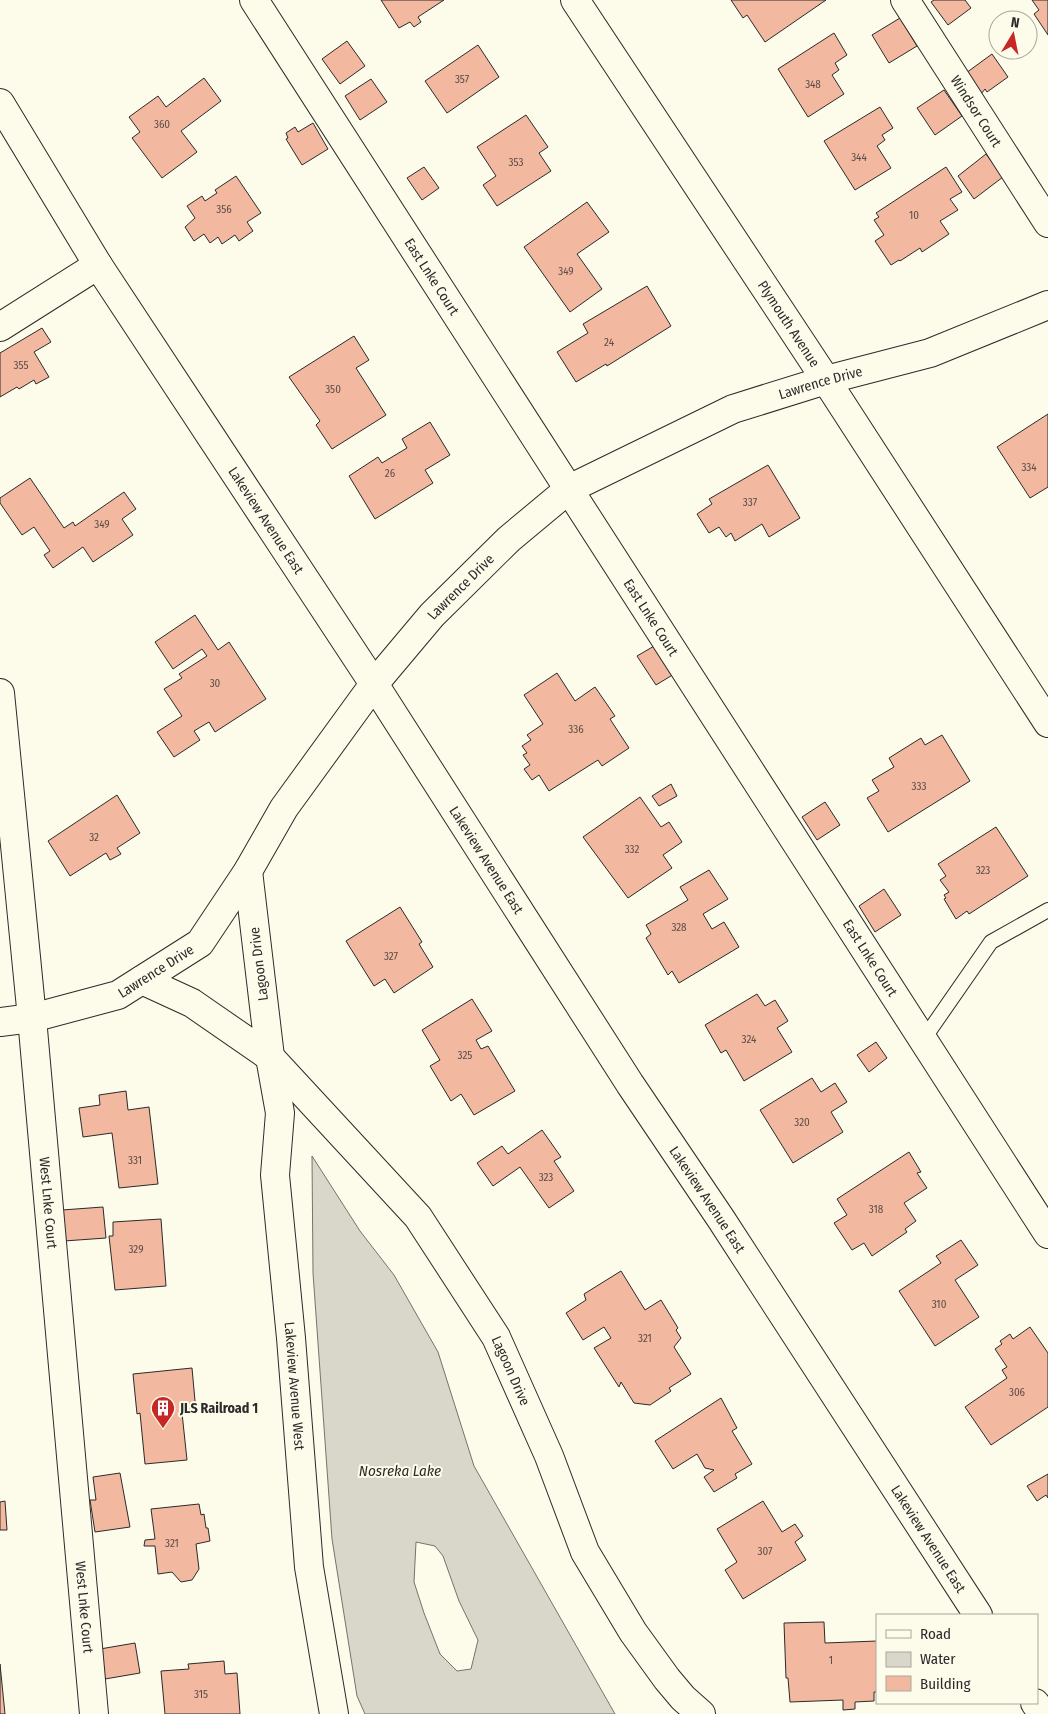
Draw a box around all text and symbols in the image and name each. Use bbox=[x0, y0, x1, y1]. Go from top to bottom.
north arrow bbox=[988, 10, 1038, 60]
text: N bbox=[1010, 14, 1021, 32]
street label: Windsor Court bbox=[947, 72, 1006, 150]
house number: 357 bbox=[455, 73, 470, 86]
house number: 348 bbox=[805, 78, 821, 91]
house number: 360 bbox=[154, 118, 170, 131]
house number: 344 bbox=[851, 151, 867, 164]
house number: 353 bbox=[509, 156, 523, 169]
house number: 356 bbox=[216, 203, 232, 216]
house number: 10 bbox=[909, 209, 919, 222]
street label: East Lnke Court bbox=[401, 235, 463, 319]
house number: 349 bbox=[558, 265, 574, 278]
street label: Plymouth Avenue bbox=[754, 277, 824, 370]
house number: 24 bbox=[604, 336, 615, 349]
house number: 355 bbox=[13, 359, 29, 372]
street label: Lawrence Drive bbox=[776, 362, 864, 403]
house number: 350 bbox=[325, 383, 341, 396]
house number: 334 bbox=[1021, 461, 1037, 474]
street label: Lakeview Avenue East bbox=[225, 464, 308, 577]
house number: 26 bbox=[385, 467, 396, 480]
house number: 337 bbox=[743, 496, 758, 509]
house number: 349 bbox=[94, 518, 110, 531]
street label: Lawrence Drive bbox=[424, 550, 497, 623]
street label: East Lnke Court bbox=[620, 576, 682, 659]
house number: 30 bbox=[210, 677, 221, 690]
house number: 336 bbox=[568, 723, 584, 736]
house number: 333 bbox=[912, 780, 926, 793]
street label: Lakeview Avenue East bbox=[446, 803, 528, 917]
house number: 32 bbox=[89, 831, 99, 844]
house number: 332 bbox=[625, 843, 639, 856]
house number: 323 bbox=[976, 864, 990, 877]
street label: East Lnke Court bbox=[839, 916, 902, 1000]
house number: 328 bbox=[671, 921, 687, 934]
street label: Lagoon Drive bbox=[246, 926, 272, 1002]
street label: Lawrence Drive bbox=[115, 941, 197, 1001]
house number: 327 bbox=[384, 950, 399, 963]
house number: 324 bbox=[742, 1033, 757, 1046]
house number: 325 bbox=[458, 1049, 472, 1062]
house number: 320 bbox=[794, 1116, 810, 1129]
street label: Lakeview Avenue East bbox=[666, 1143, 749, 1256]
house number: 331 bbox=[128, 1154, 142, 1167]
street label: West Lnke Court bbox=[36, 1156, 61, 1250]
house number: 323 bbox=[539, 1171, 553, 1184]
house number: 318 bbox=[869, 1203, 884, 1216]
house number: 329 bbox=[129, 1243, 144, 1256]
house number: 310 bbox=[932, 1298, 947, 1311]
street label: Lakeview Avenue West bbox=[281, 1321, 308, 1451]
house number: 321 bbox=[638, 1332, 652, 1345]
street label: Lagoon Drive bbox=[488, 1333, 534, 1408]
house number: 306 bbox=[1009, 1386, 1026, 1399]
building icon: JLS Railroad 1 bbox=[150, 1395, 176, 1429]
place label: JLS Railroad 1 bbox=[179, 1400, 258, 1417]
water label: Nosreka Lake bbox=[359, 1462, 441, 1480]
street label: Lakeview Avenue East bbox=[887, 1482, 970, 1596]
house number: 321 bbox=[165, 1537, 179, 1550]
house number: 307 bbox=[758, 1545, 773, 1558]
street label: West Lnke Court bbox=[72, 1560, 97, 1654]
legend bbox=[876, 1614, 1038, 1704]
text: Road bbox=[920, 1625, 951, 1643]
text: Water bbox=[920, 1650, 956, 1668]
house number: 1 bbox=[829, 1654, 833, 1667]
text: Building bbox=[920, 1675, 971, 1693]
house number: 315 bbox=[194, 1688, 208, 1701]

